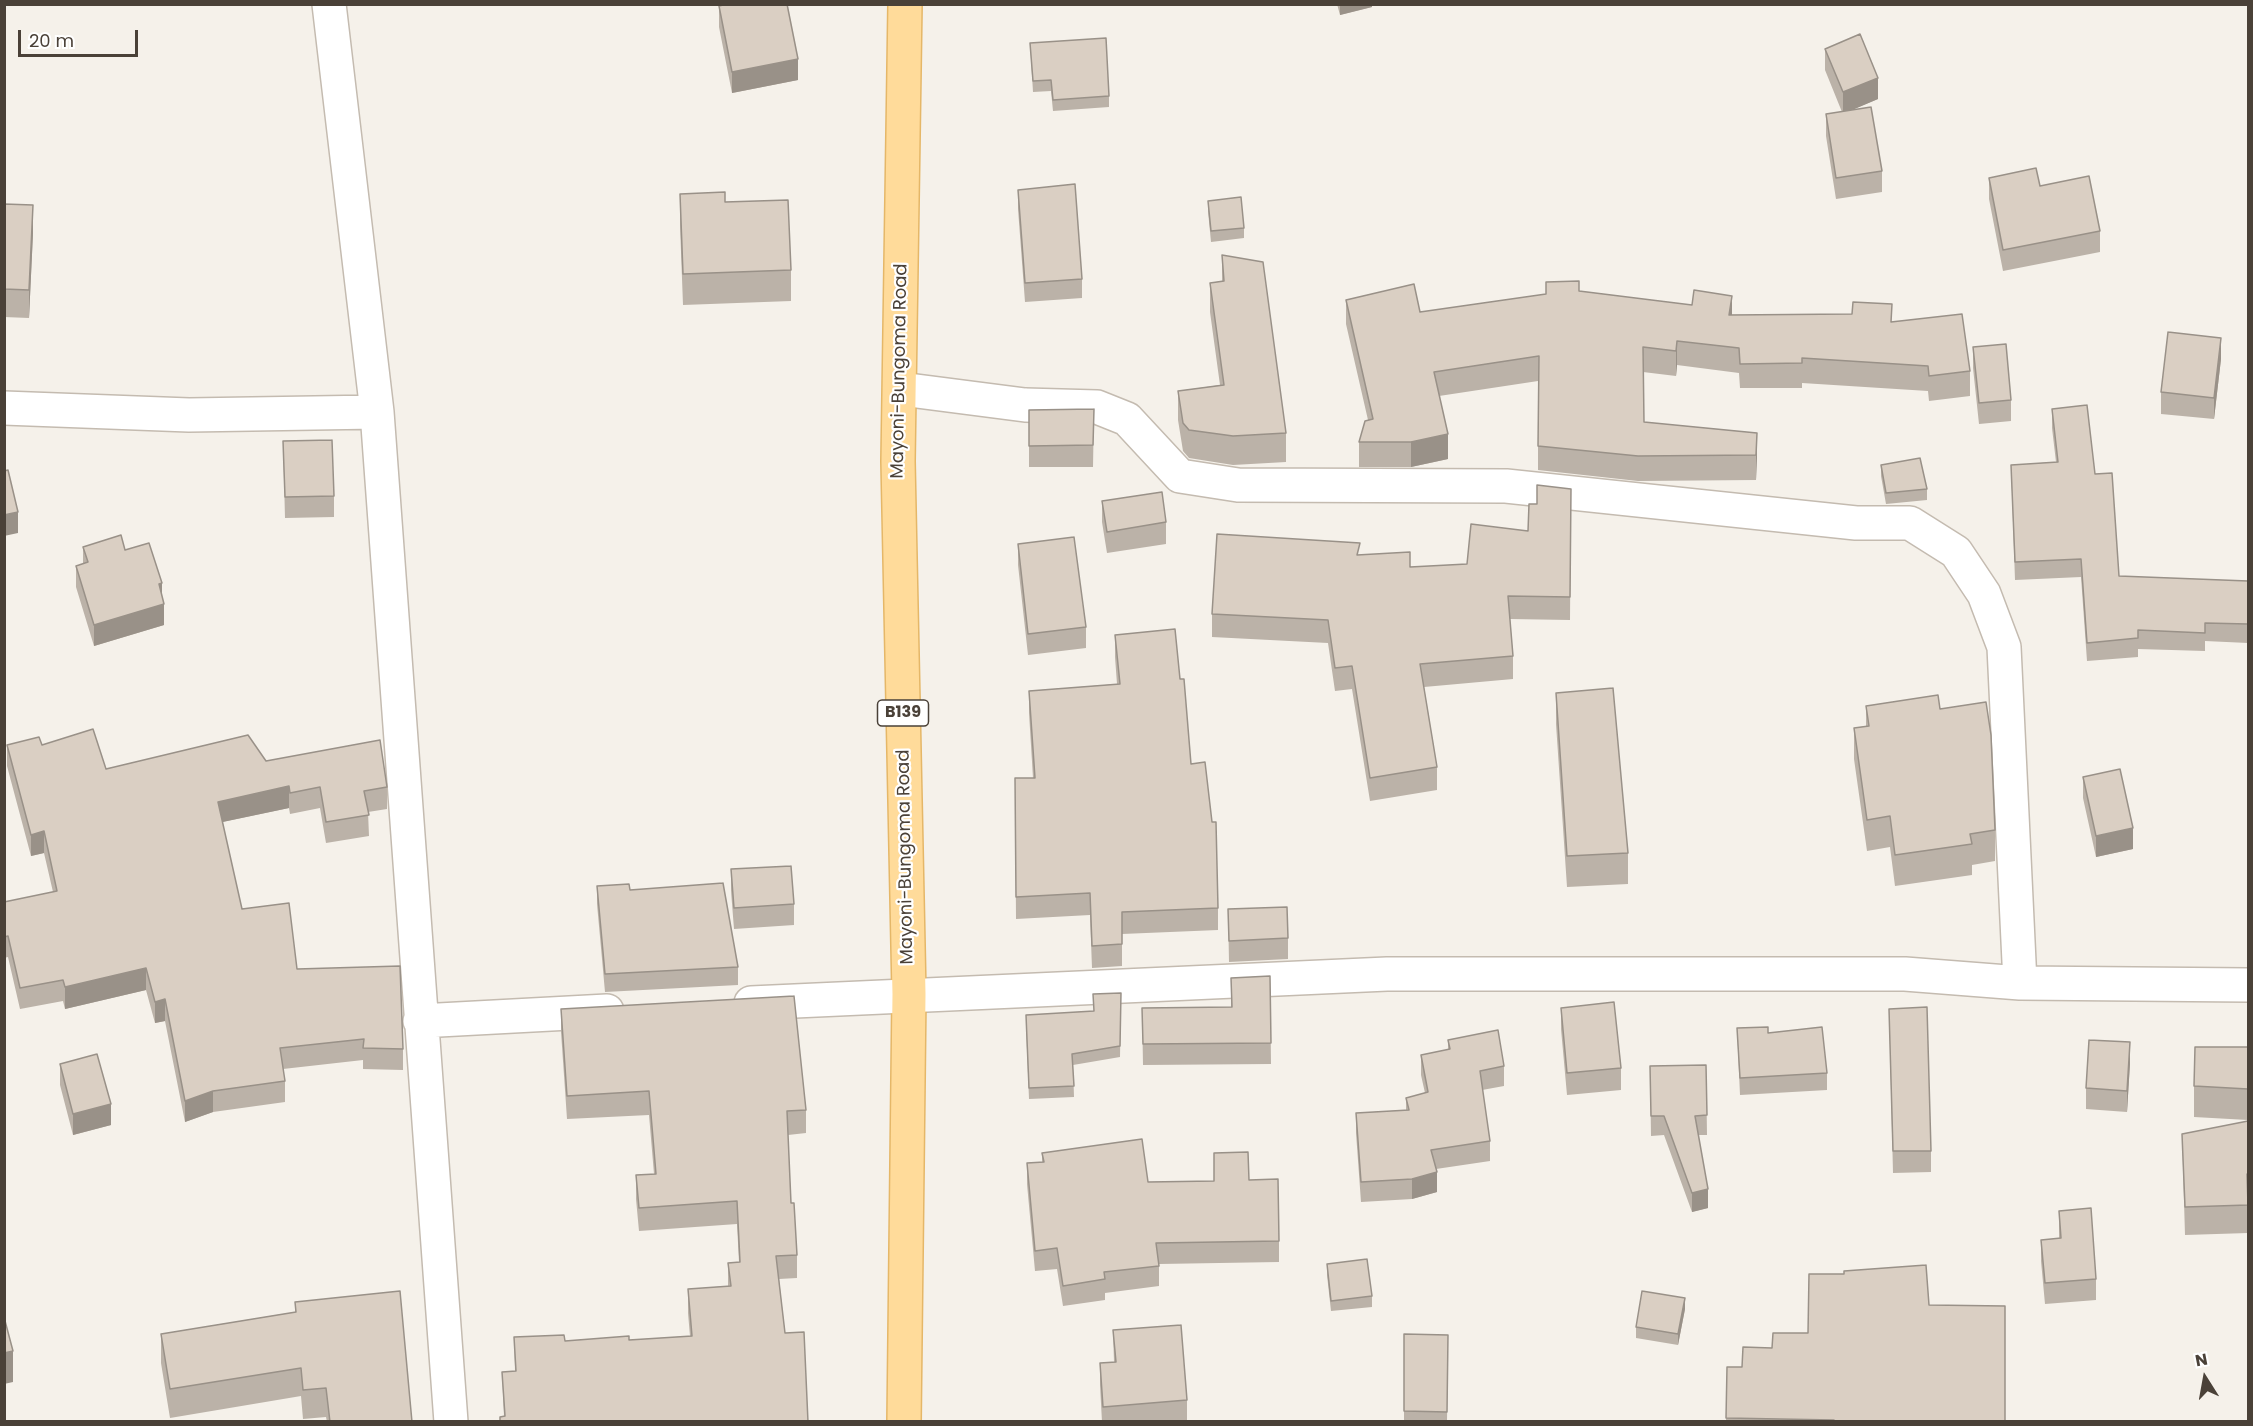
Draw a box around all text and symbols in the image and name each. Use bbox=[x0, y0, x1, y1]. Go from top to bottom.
scale bar bbox=[21, 18, 141, 56]
text: 20 m bbox=[29, 28, 74, 53]
street label: Mayoni-Bungoma Road bbox=[887, 263, 913, 479]
road number: B139 bbox=[878, 700, 928, 726]
street label: Mayoni-Bungoma Road bbox=[893, 749, 919, 965]
text: N bbox=[2193, 1347, 2210, 1372]
north arrow bbox=[2175, 1348, 2235, 1408]

